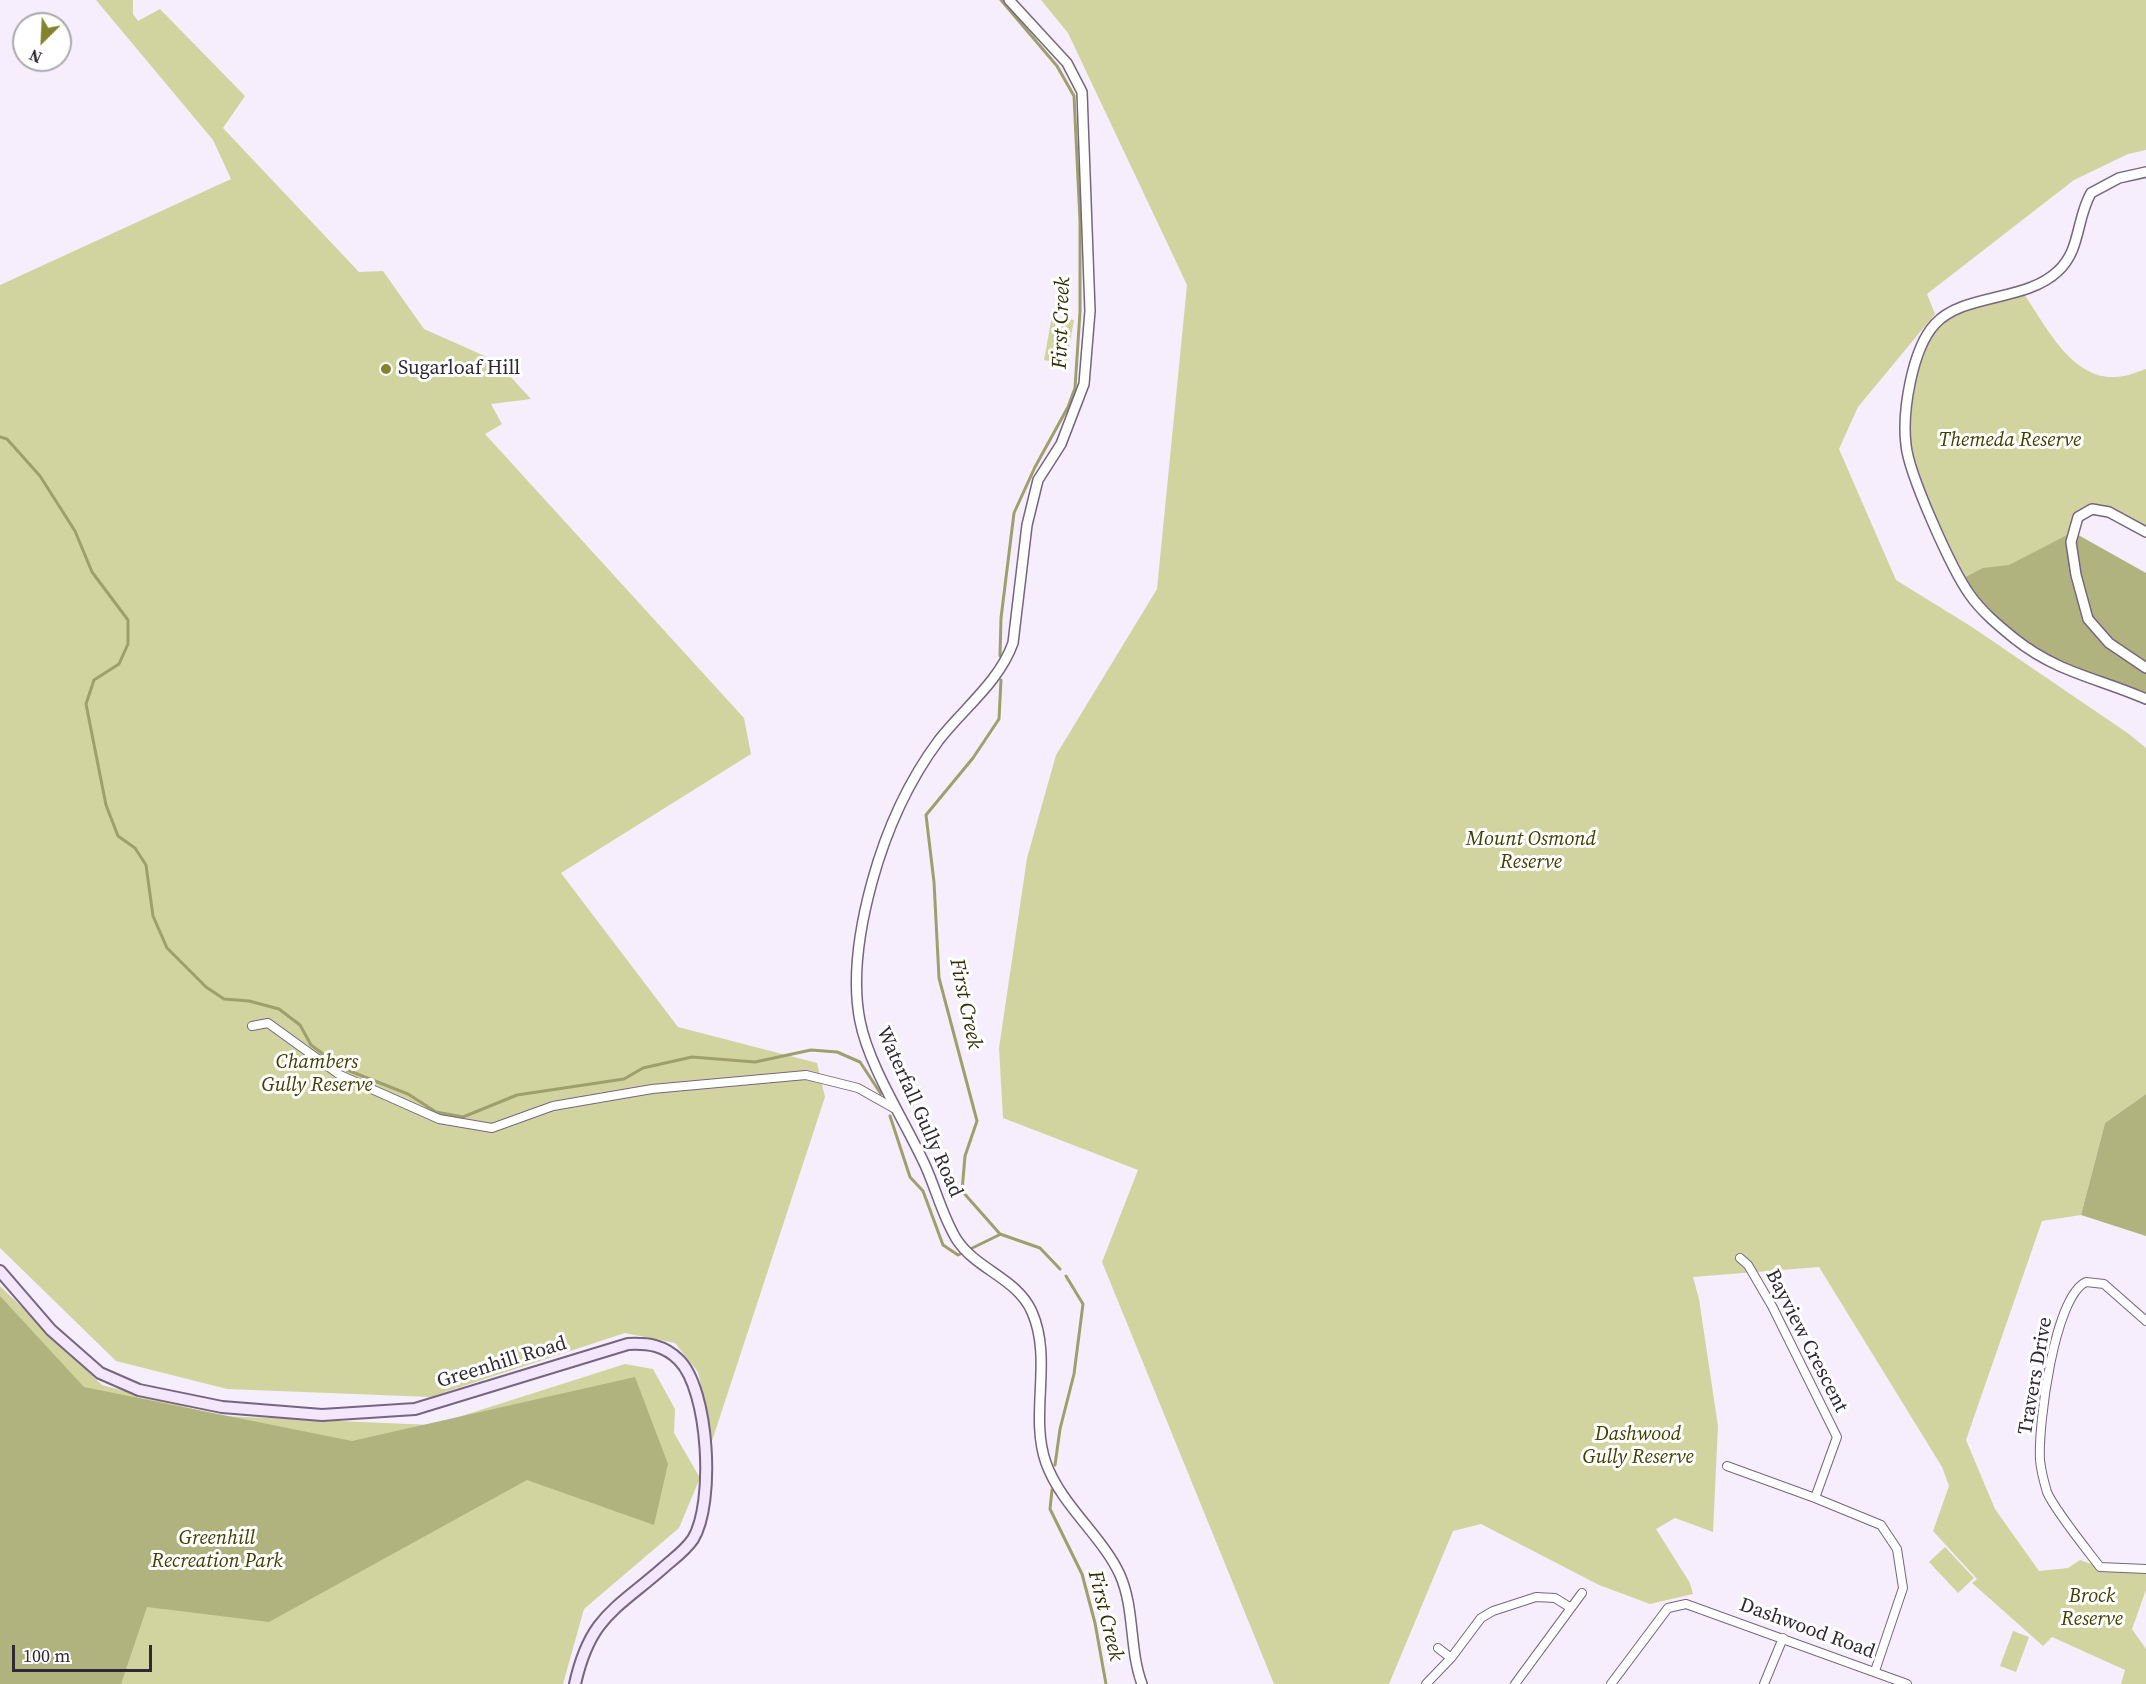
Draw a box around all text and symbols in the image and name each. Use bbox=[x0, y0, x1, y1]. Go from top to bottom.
north arrow bbox=[12, 12, 72, 72]
text: N bbox=[26, 44, 45, 69]
water label: First Creek bbox=[1048, 276, 1076, 370]
place label: Sugarloaf Hill bbox=[398, 357, 520, 381]
marker: Sugarloaf Hill bbox=[379, 362, 393, 376]
park label: Themeda Reserve bbox=[1939, 429, 2081, 453]
park label: Mount Osmond Reserve bbox=[1466, 828, 1596, 875]
water label: First Creek bbox=[943, 956, 987, 1052]
street label: Waterfall Gully Road bbox=[871, 1023, 967, 1201]
park label: Chambers Gully Reserve bbox=[261, 1051, 373, 1098]
street label: Bayview Crescent bbox=[1760, 1266, 1852, 1416]
street label: Travers Drive bbox=[2014, 1315, 2058, 1437]
street label: Greenhill Road bbox=[434, 1332, 570, 1394]
park label: Dashwood Gully Reserve bbox=[1582, 1423, 1694, 1470]
park label: Greenhill Recreation Park bbox=[151, 1527, 283, 1574]
water label: First Creek bbox=[1082, 1568, 1128, 1664]
park label: Brock Reserve bbox=[2061, 1585, 2123, 1632]
street label: Dashwood Road bbox=[1736, 1593, 1878, 1665]
scale bar bbox=[15, 1633, 154, 1671]
text: 100 m bbox=[23, 1643, 70, 1668]

